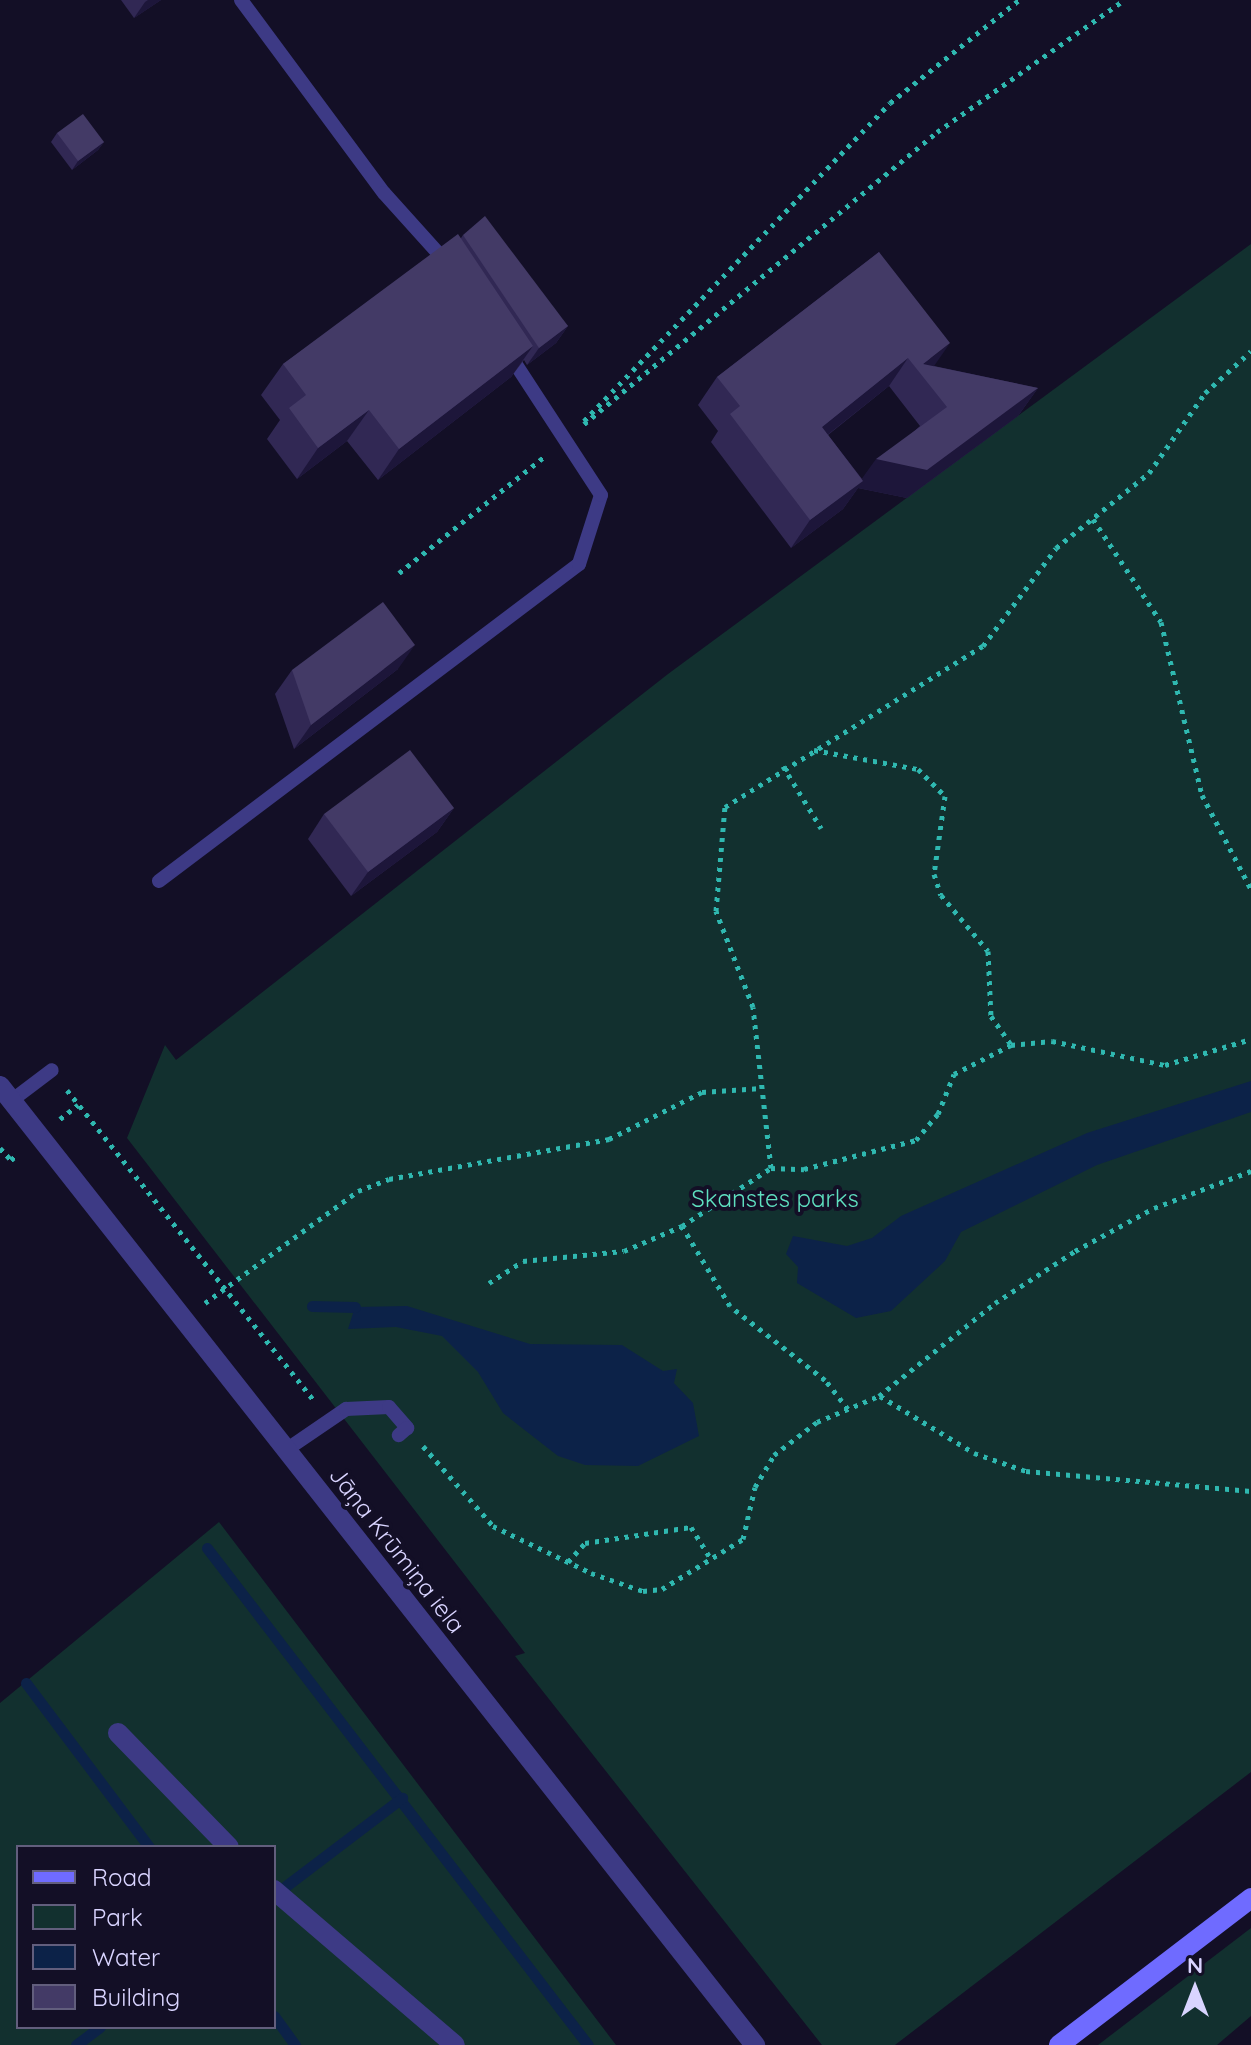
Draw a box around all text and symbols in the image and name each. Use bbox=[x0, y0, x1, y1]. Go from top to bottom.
park label: Skanstes parks bbox=[691, 1185, 859, 1213]
street label: Jāņa Krūmiņa iela bbox=[323, 1461, 471, 1639]
legend bbox=[16, 1845, 276, 2029]
text: Road bbox=[92, 1862, 152, 1892]
text: Park bbox=[92, 1902, 143, 1932]
text: Water bbox=[92, 1942, 160, 1972]
north arrow bbox=[1155, 1949, 1235, 2029]
text: N bbox=[1187, 1951, 1203, 1979]
text: Building bbox=[92, 1982, 180, 2012]

